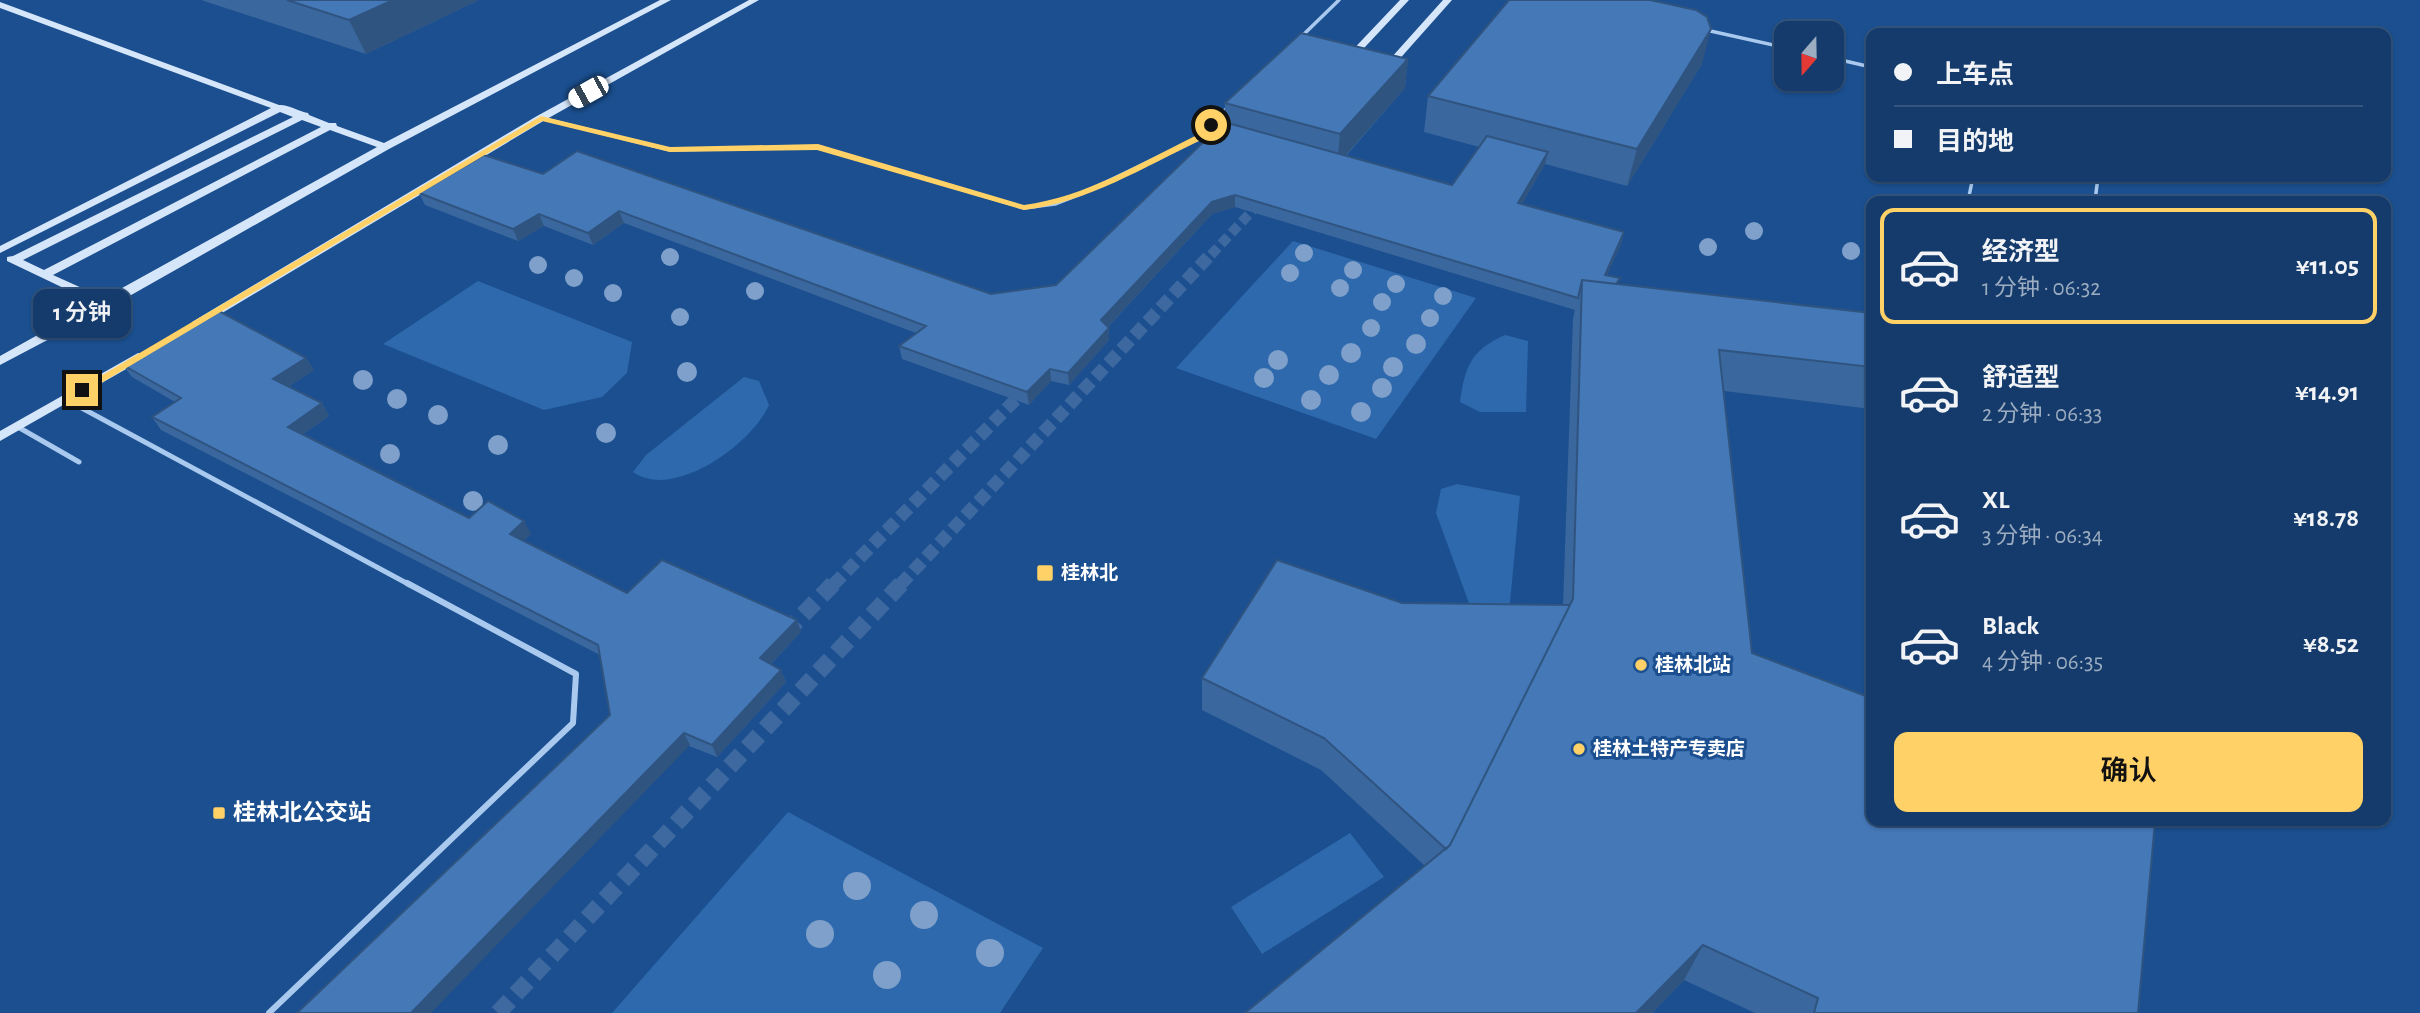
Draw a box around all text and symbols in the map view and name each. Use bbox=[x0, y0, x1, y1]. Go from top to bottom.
north arrow bbox=[1774, 21, 1844, 91]
map controls bbox=[1774, 21, 1844, 91]
text: 上车点 bbox=[1936, 62, 2014, 88]
car bbox=[565, 73, 612, 111]
route start bbox=[1195, 109, 1227, 141]
text: 目的地 bbox=[1936, 129, 2014, 155]
icon: car bbox=[1898, 235, 1961, 298]
text: 经济型 bbox=[1982, 239, 2060, 265]
text: ¥11.05 bbox=[2296, 253, 2359, 279]
text: 1 分钟 · 06:32 bbox=[1982, 277, 2101, 300]
callout: 1 分钟 bbox=[33, 288, 131, 338]
text: 1 分钟 bbox=[53, 302, 111, 325]
icon: car bbox=[1898, 361, 1961, 424]
text: 舒适型 bbox=[1982, 365, 2060, 391]
route end bbox=[66, 374, 98, 406]
text: ¥14.91 bbox=[2295, 379, 2359, 405]
text: 2 分钟 · 06:33 bbox=[1982, 403, 2102, 426]
icon: car bbox=[1898, 487, 1961, 550]
text: XL bbox=[1982, 487, 2009, 513]
text: ¥18.78 bbox=[2293, 505, 2359, 531]
text: 3 分钟 · 06:34 bbox=[1982, 525, 2103, 548]
marker: 桂林北 bbox=[1035, 563, 1055, 583]
place label: 桂林北 bbox=[1061, 563, 1118, 583]
icon: car bbox=[1898, 613, 1961, 676]
text: Black bbox=[1982, 613, 2039, 639]
text: ¥8.52 bbox=[2303, 631, 2359, 657]
text: 4 分钟 · 06:35 bbox=[1982, 651, 2103, 674]
place label: 桂林北站 bbox=[1655, 655, 1731, 675]
marker: 桂林北站 bbox=[1633, 657, 1649, 673]
button: 确认 bbox=[1894, 732, 2363, 812]
place label: 桂林土特产专卖店 bbox=[1593, 738, 1745, 759]
marker: 桂林土特产专卖店 bbox=[1571, 741, 1587, 757]
place label: 桂林北公交站 bbox=[233, 800, 371, 825]
marker: 桂林北公交站 bbox=[211, 805, 227, 821]

